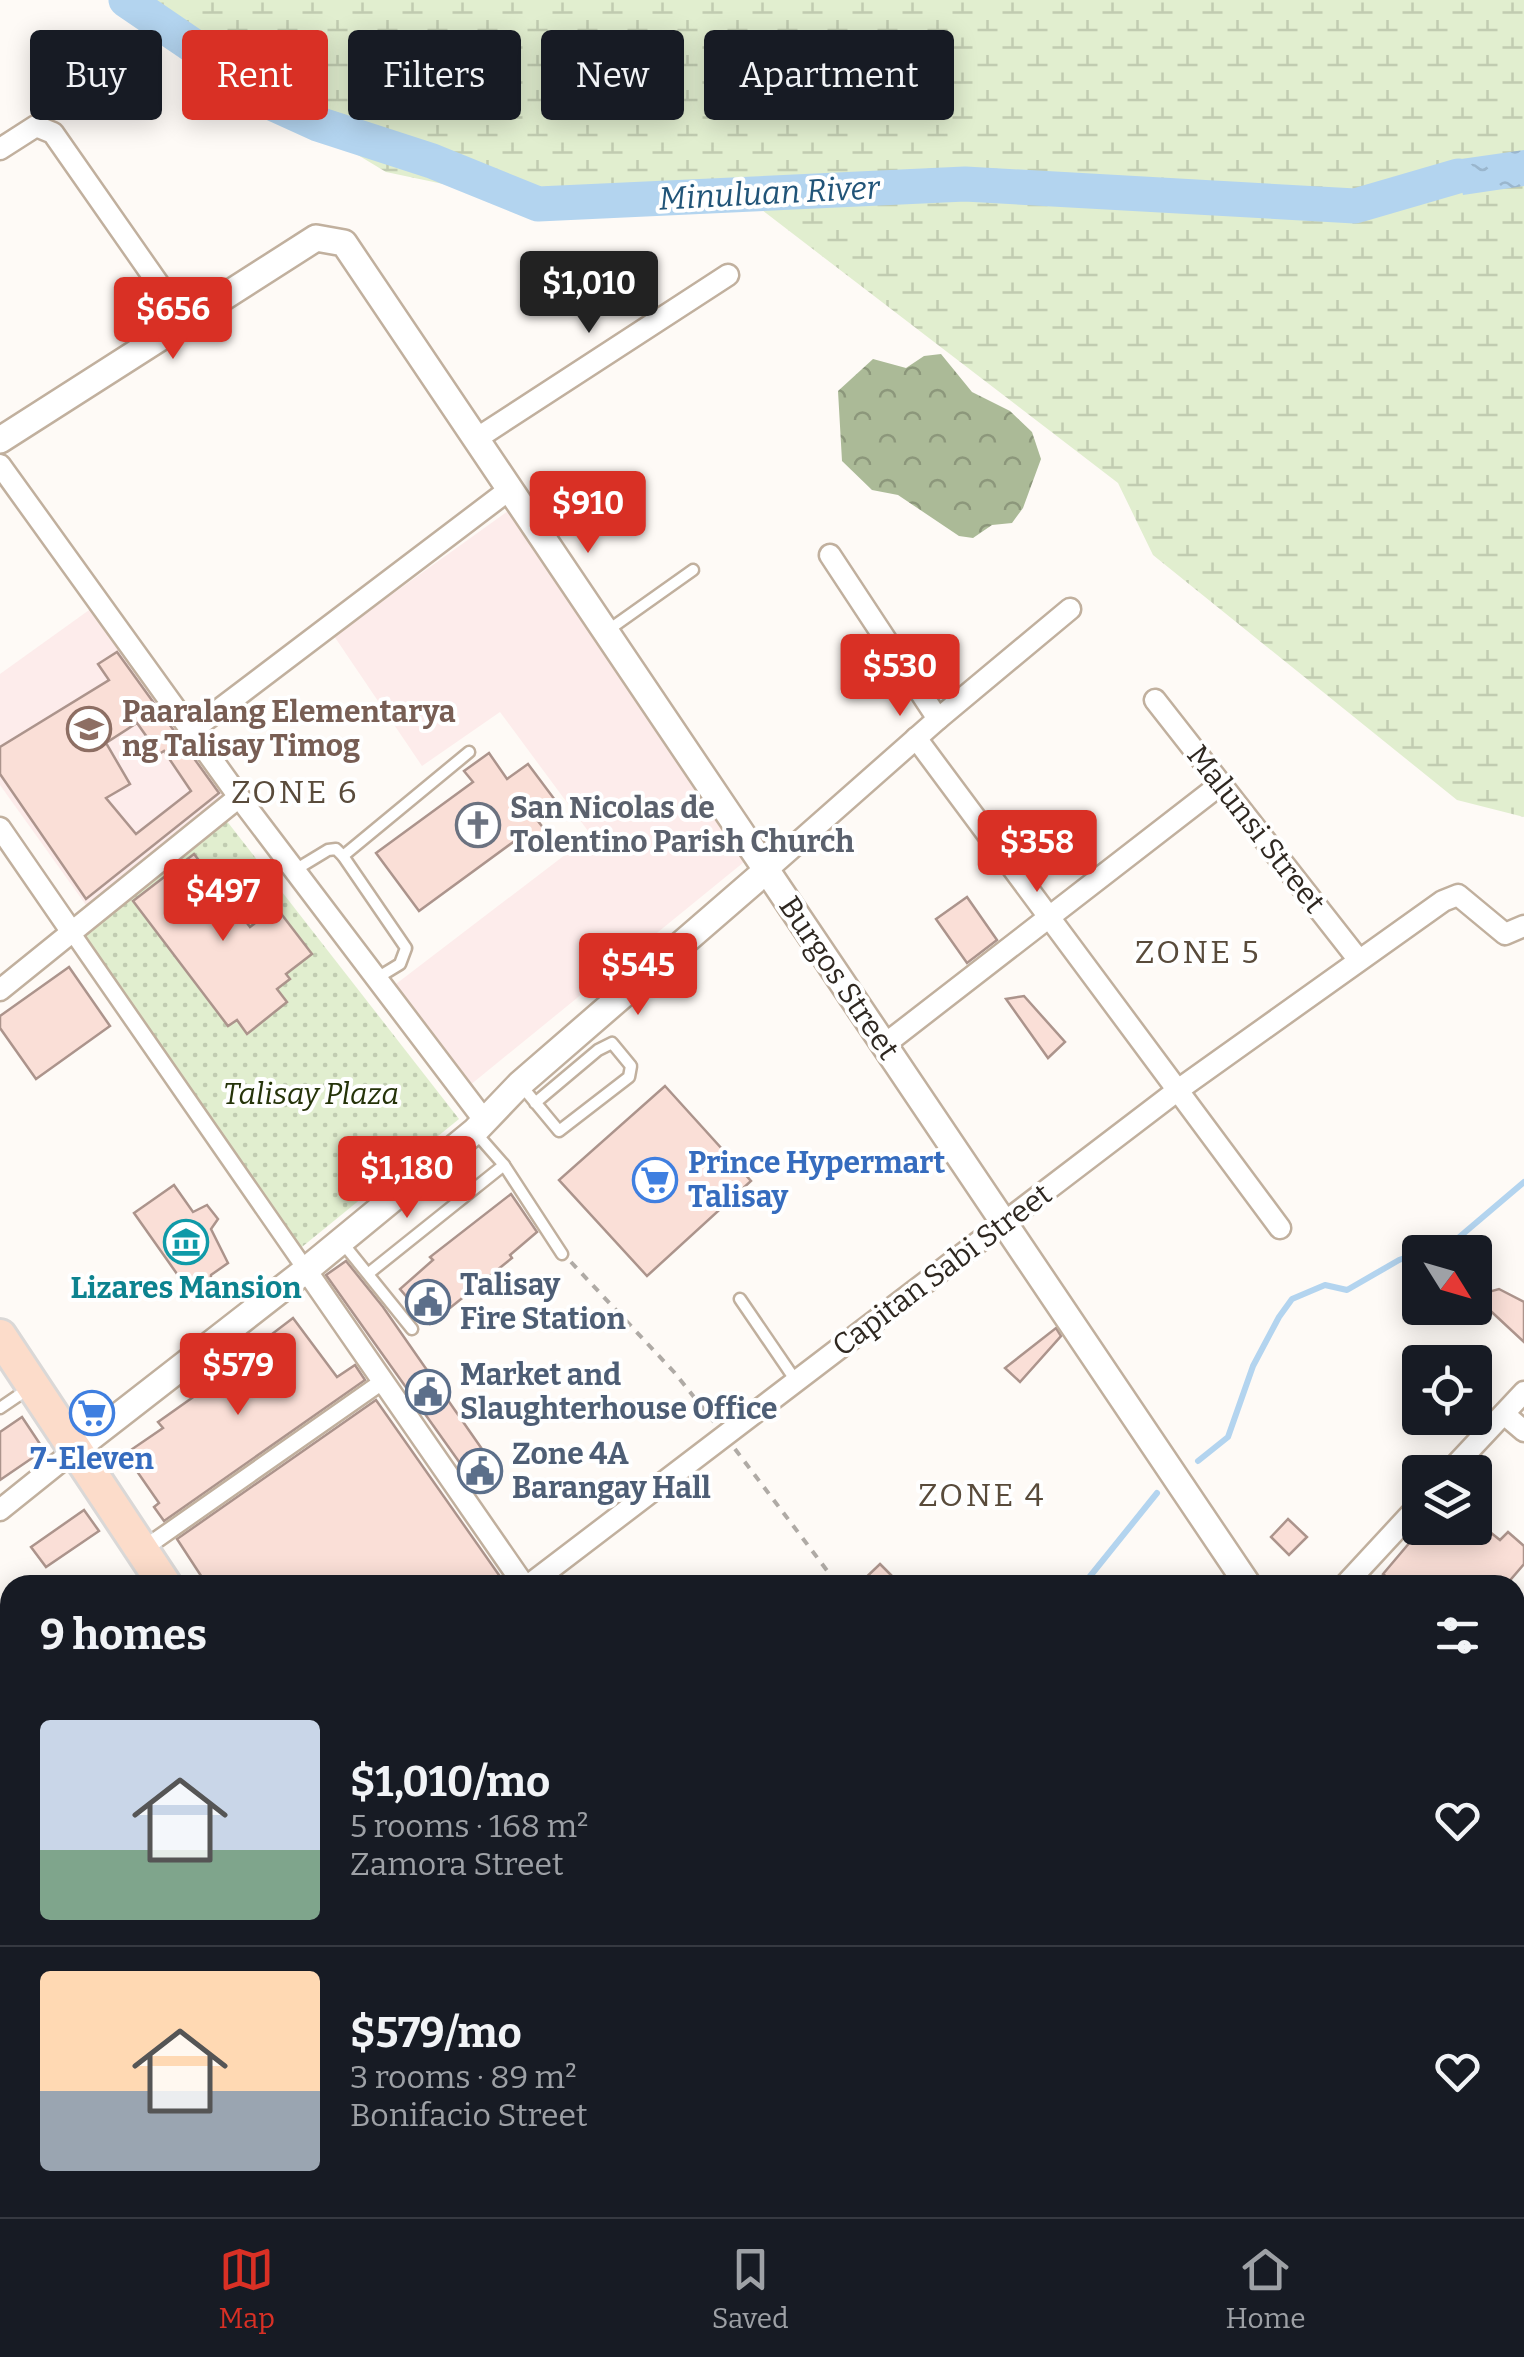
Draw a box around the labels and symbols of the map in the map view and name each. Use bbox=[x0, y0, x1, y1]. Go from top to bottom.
water label: Minuluan River bbox=[658, 168, 882, 218]
pin: $1,010 bbox=[508, 251, 670, 336]
pin: $656 bbox=[114, 277, 232, 362]
pin: $910 bbox=[529, 471, 647, 556]
pin: $530 bbox=[841, 634, 959, 719]
place label: Paaralang Elementarya ng Talisay Timog bbox=[122, 694, 456, 764]
school or university icon: Paaralang Elementarya ng Talisay Timog bbox=[66, 706, 112, 752]
street label: Malunsi Street bbox=[1179, 738, 1333, 920]
district label: ZONE 6 bbox=[231, 773, 359, 811]
place label: San Nicolas de Tolentino Parish Church bbox=[510, 790, 854, 860]
church icon: San Nicolas de Tolentino Parish Church bbox=[455, 802, 501, 848]
pin: $358 bbox=[978, 810, 1096, 895]
pin: $497 bbox=[164, 859, 282, 944]
street label: Burgos Street bbox=[771, 890, 907, 1066]
pin: $545 bbox=[579, 933, 697, 1018]
district label: ZONE 5 bbox=[1135, 933, 1261, 971]
park label: Talisay Plaza bbox=[223, 1076, 399, 1112]
pin: $1,180 bbox=[326, 1136, 488, 1221]
place label: Prince Hypermart Talisay bbox=[688, 1145, 945, 1215]
supermarket icon: Prince Hypermart Talisay bbox=[632, 1157, 678, 1203]
street label: Capitan Sabi Street bbox=[825, 1176, 1059, 1364]
museum icon: Lizares Mansion bbox=[163, 1219, 209, 1265]
north arrow bbox=[1402, 1235, 1492, 1325]
place label: Talisay Fire Station bbox=[460, 1267, 626, 1337]
place label: Lizares Mansion bbox=[70, 1270, 302, 1306]
public building icon: Talisay Fire Station bbox=[405, 1279, 451, 1325]
pin: $579 bbox=[179, 1333, 297, 1418]
place label: Market and Slaughterhouse Office bbox=[460, 1357, 778, 1427]
public building icon: Market and Slaughterhouse Office bbox=[405, 1369, 451, 1415]
supermarket icon: 7-Eleven bbox=[69, 1390, 115, 1436]
place label: Zone 4A Barangay Hall bbox=[512, 1436, 711, 1506]
place label: 7-Eleven bbox=[30, 1441, 154, 1477]
public building icon: Zone 4A Barangay Hall bbox=[457, 1448, 503, 1494]
district label: ZONE 4 bbox=[918, 1476, 1046, 1514]

